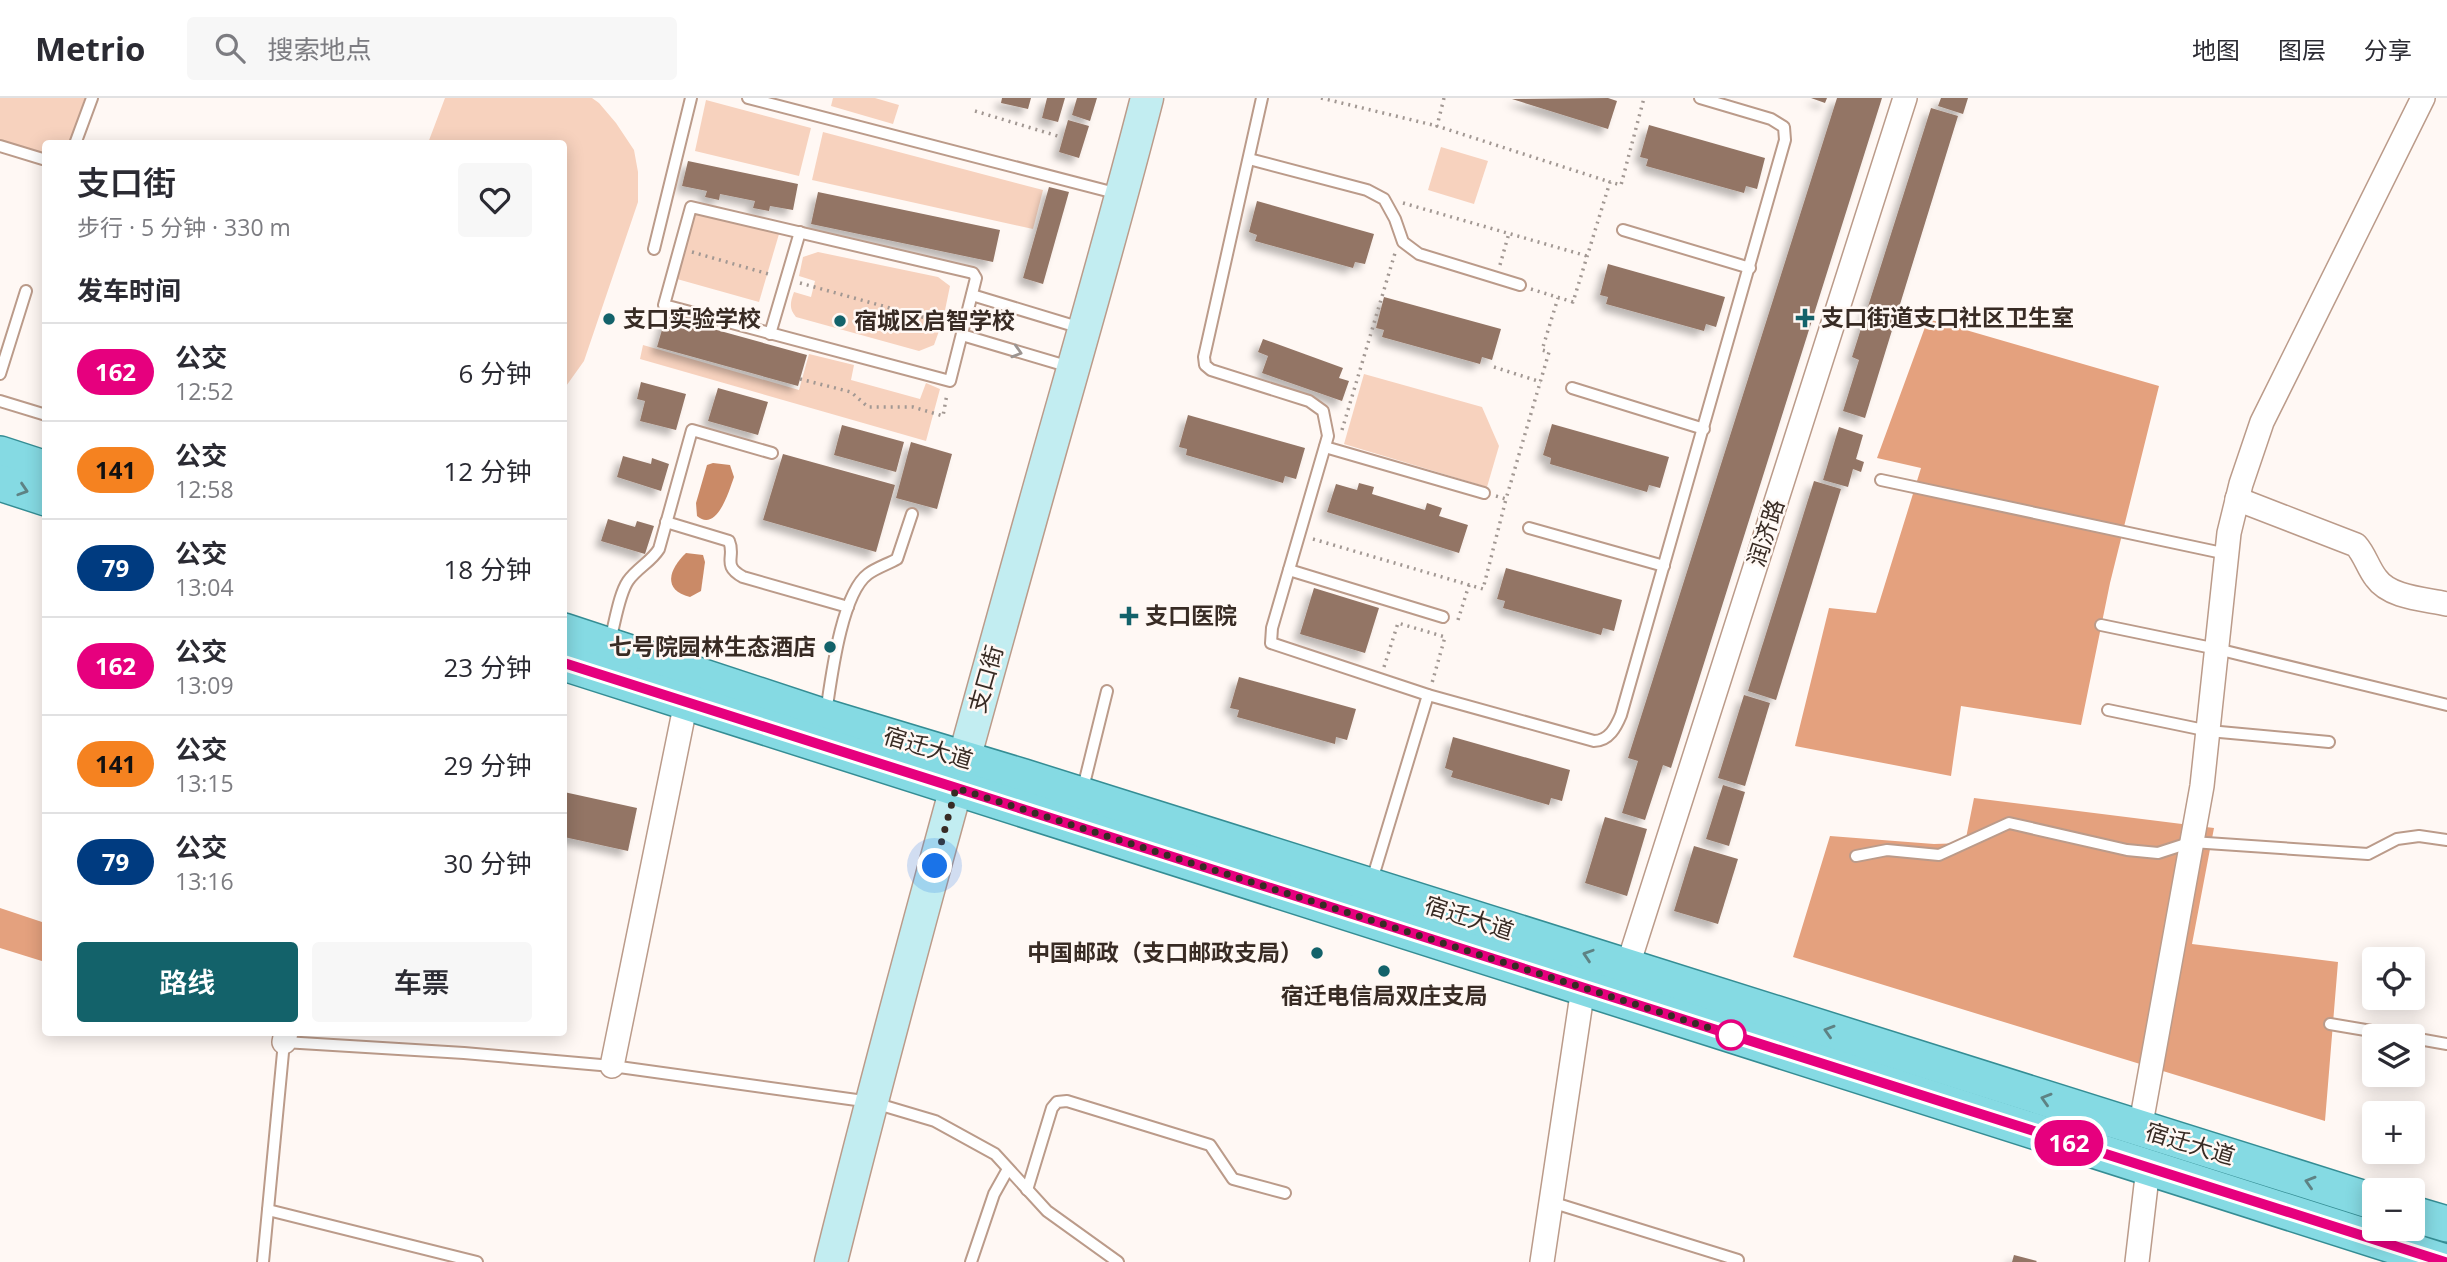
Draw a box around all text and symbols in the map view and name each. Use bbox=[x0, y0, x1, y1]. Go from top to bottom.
search box bbox=[187, 17, 677, 80]
text: Metrio bbox=[35, 26, 145, 71]
icon: search bbox=[211, 29, 249, 67]
text: 搜索地点 bbox=[267, 31, 371, 67]
text: 地图 bbox=[2192, 33, 2240, 66]
text: 图层 bbox=[2278, 33, 2326, 66]
text: 分享 bbox=[2364, 33, 2412, 66]
text: 支口街 bbox=[77, 160, 176, 205]
button: heart bbox=[458, 163, 532, 237]
text: 步行 · 5 分钟 · 330 m bbox=[77, 211, 291, 243]
text: 发车时间 bbox=[77, 272, 181, 308]
place label: 支口街道支口社区卫生室 bbox=[1821, 301, 2074, 333]
place label: 支口实验学校 bbox=[623, 302, 761, 334]
place label: 宿城区启智学校 bbox=[854, 304, 1015, 336]
marker: 支口街道支口社区卫生室 bbox=[1795, 308, 1815, 328]
marker: 支口实验学校 bbox=[601, 311, 617, 327]
marker: 宿城区启智学校 bbox=[832, 313, 848, 329]
text: 公交 bbox=[175, 339, 227, 375]
one-way arrow bbox=[1011, 343, 1023, 358]
text: 162 bbox=[95, 355, 136, 388]
text: 6 分钟 bbox=[458, 355, 532, 391]
text: 12:52 bbox=[175, 375, 234, 407]
text: 公交 bbox=[175, 437, 227, 473]
text: 141 bbox=[95, 453, 136, 486]
text: 12 分钟 bbox=[444, 453, 532, 489]
text: 12:58 bbox=[175, 473, 234, 505]
one-way arrow bbox=[16, 482, 28, 497]
street label: 润济路 bbox=[1739, 495, 1791, 570]
text: 公交 bbox=[175, 535, 227, 571]
text: 79 bbox=[102, 551, 129, 584]
text: 18 分钟 bbox=[444, 551, 532, 587]
text: 13:04 bbox=[175, 571, 234, 603]
place label: 支口医院 bbox=[1145, 599, 1237, 631]
marker: 支口医院 bbox=[1119, 606, 1139, 626]
place label: 七号院园林生态酒店 bbox=[609, 630, 816, 662]
text: 公交 bbox=[175, 633, 227, 669]
marker: 七号院园林生态酒店 bbox=[822, 639, 838, 655]
street label: 支口街 bbox=[960, 641, 1010, 716]
text: 162 bbox=[95, 649, 136, 682]
text: 23 分钟 bbox=[444, 649, 532, 685]
text: 13:09 bbox=[175, 669, 234, 701]
street label: 宿迁大道 bbox=[880, 718, 977, 776]
text: 公交 bbox=[175, 731, 227, 767]
text: 141 bbox=[95, 747, 136, 780]
text: 29 分钟 bbox=[444, 747, 532, 783]
text: 13:15 bbox=[175, 767, 234, 799]
text: 公交 bbox=[175, 829, 227, 865]
text: 79 bbox=[102, 845, 129, 878]
text: 30 分钟 bbox=[444, 845, 532, 881]
your location bbox=[917, 848, 952, 883]
text: 13:16 bbox=[175, 865, 234, 897]
street label: 宿迁大道 bbox=[1421, 888, 1518, 946]
place label: 中国邮政（支口邮政支局） bbox=[1027, 936, 1303, 968]
button: 路线 bbox=[77, 942, 298, 1022]
button: 车票 bbox=[312, 942, 532, 1022]
marker: 中国邮政（支口邮政支局） bbox=[1309, 945, 1325, 961]
map controls bbox=[2362, 947, 2425, 1241]
button: locate bbox=[2362, 947, 2425, 1010]
one-way arrow bbox=[1583, 949, 1595, 964]
marker: 宿迁电信局双庄支局 bbox=[1376, 963, 1392, 979]
place label: 宿迁电信局双庄支局 bbox=[1281, 979, 1488, 1011]
unlabelled marker bbox=[1716, 1020, 1746, 1050]
button: layers bbox=[2362, 1024, 2425, 1087]
one-way arrow bbox=[1823, 1025, 1835, 1040]
one-way arrow bbox=[2040, 1093, 2052, 1108]
button: + bbox=[2362, 1101, 2425, 1164]
street label: 宿迁大道 bbox=[2142, 1114, 2239, 1172]
line badge: 162 bbox=[2029, 1120, 2109, 1166]
text: 162 bbox=[2048, 1126, 2090, 1159]
one-way arrow bbox=[2304, 1175, 2316, 1190]
button: − bbox=[2362, 1178, 2425, 1241]

